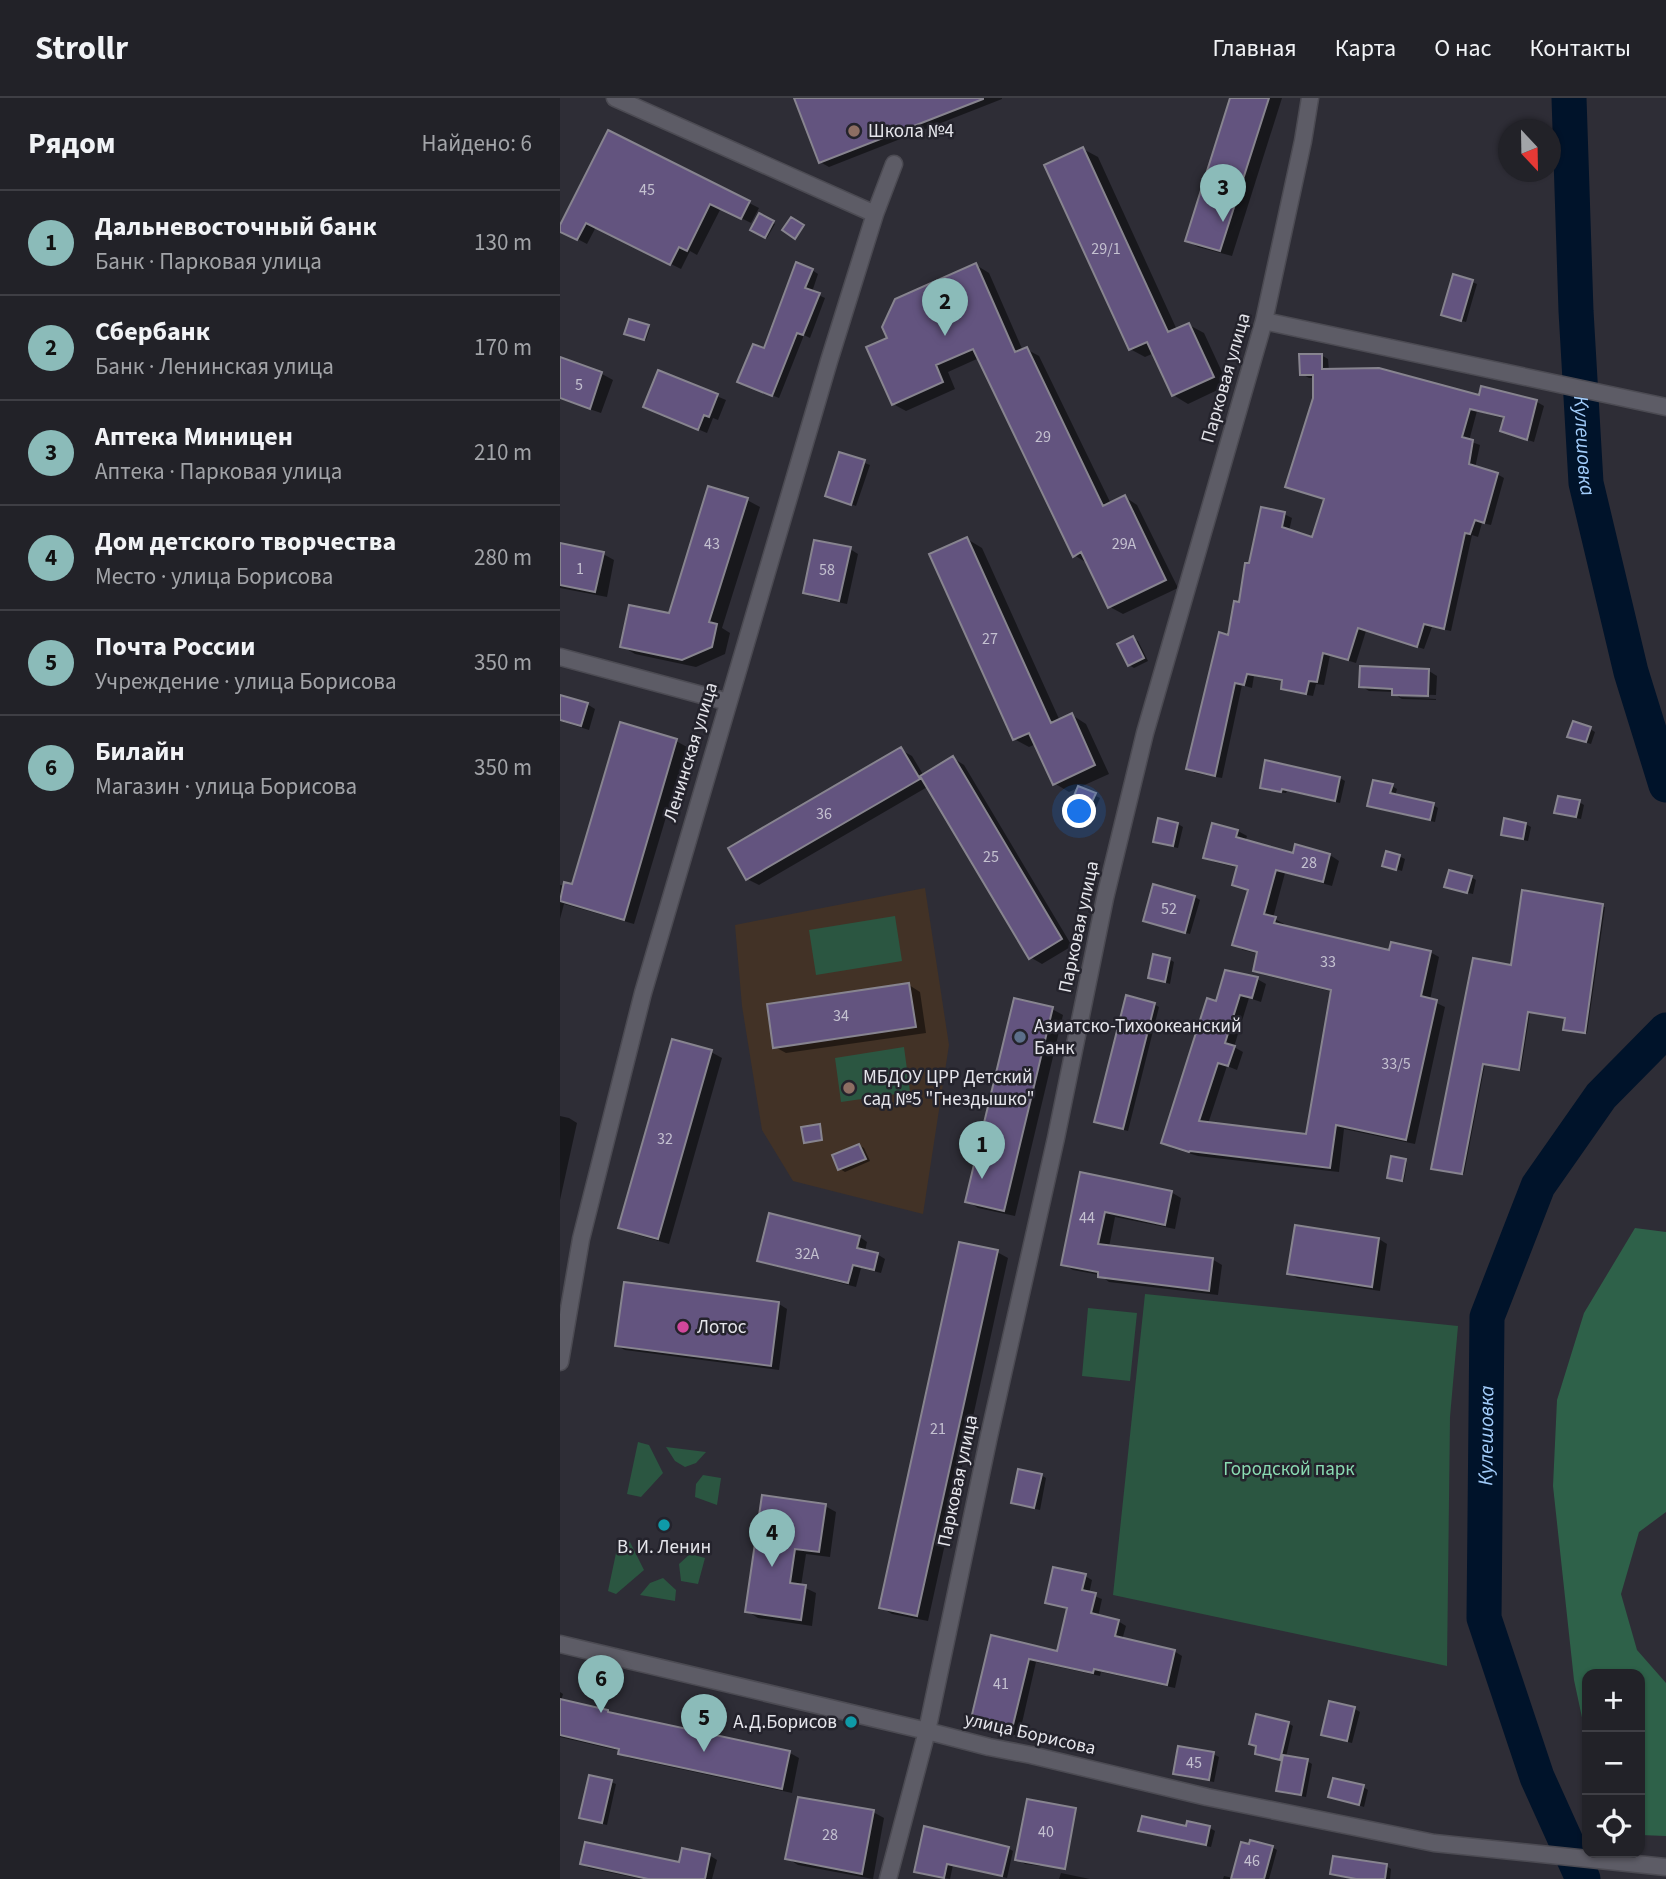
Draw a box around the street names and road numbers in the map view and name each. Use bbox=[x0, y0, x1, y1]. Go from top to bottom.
street label: Парковая улица bbox=[1195, 310, 1257, 446]
street label: Ленинская улица bbox=[657, 679, 725, 825]
street label: Парковая улица bbox=[1052, 858, 1106, 996]
street label: Парковая улица bbox=[931, 1412, 985, 1550]
street label: улица Борисова bbox=[962, 1706, 1098, 1762]

